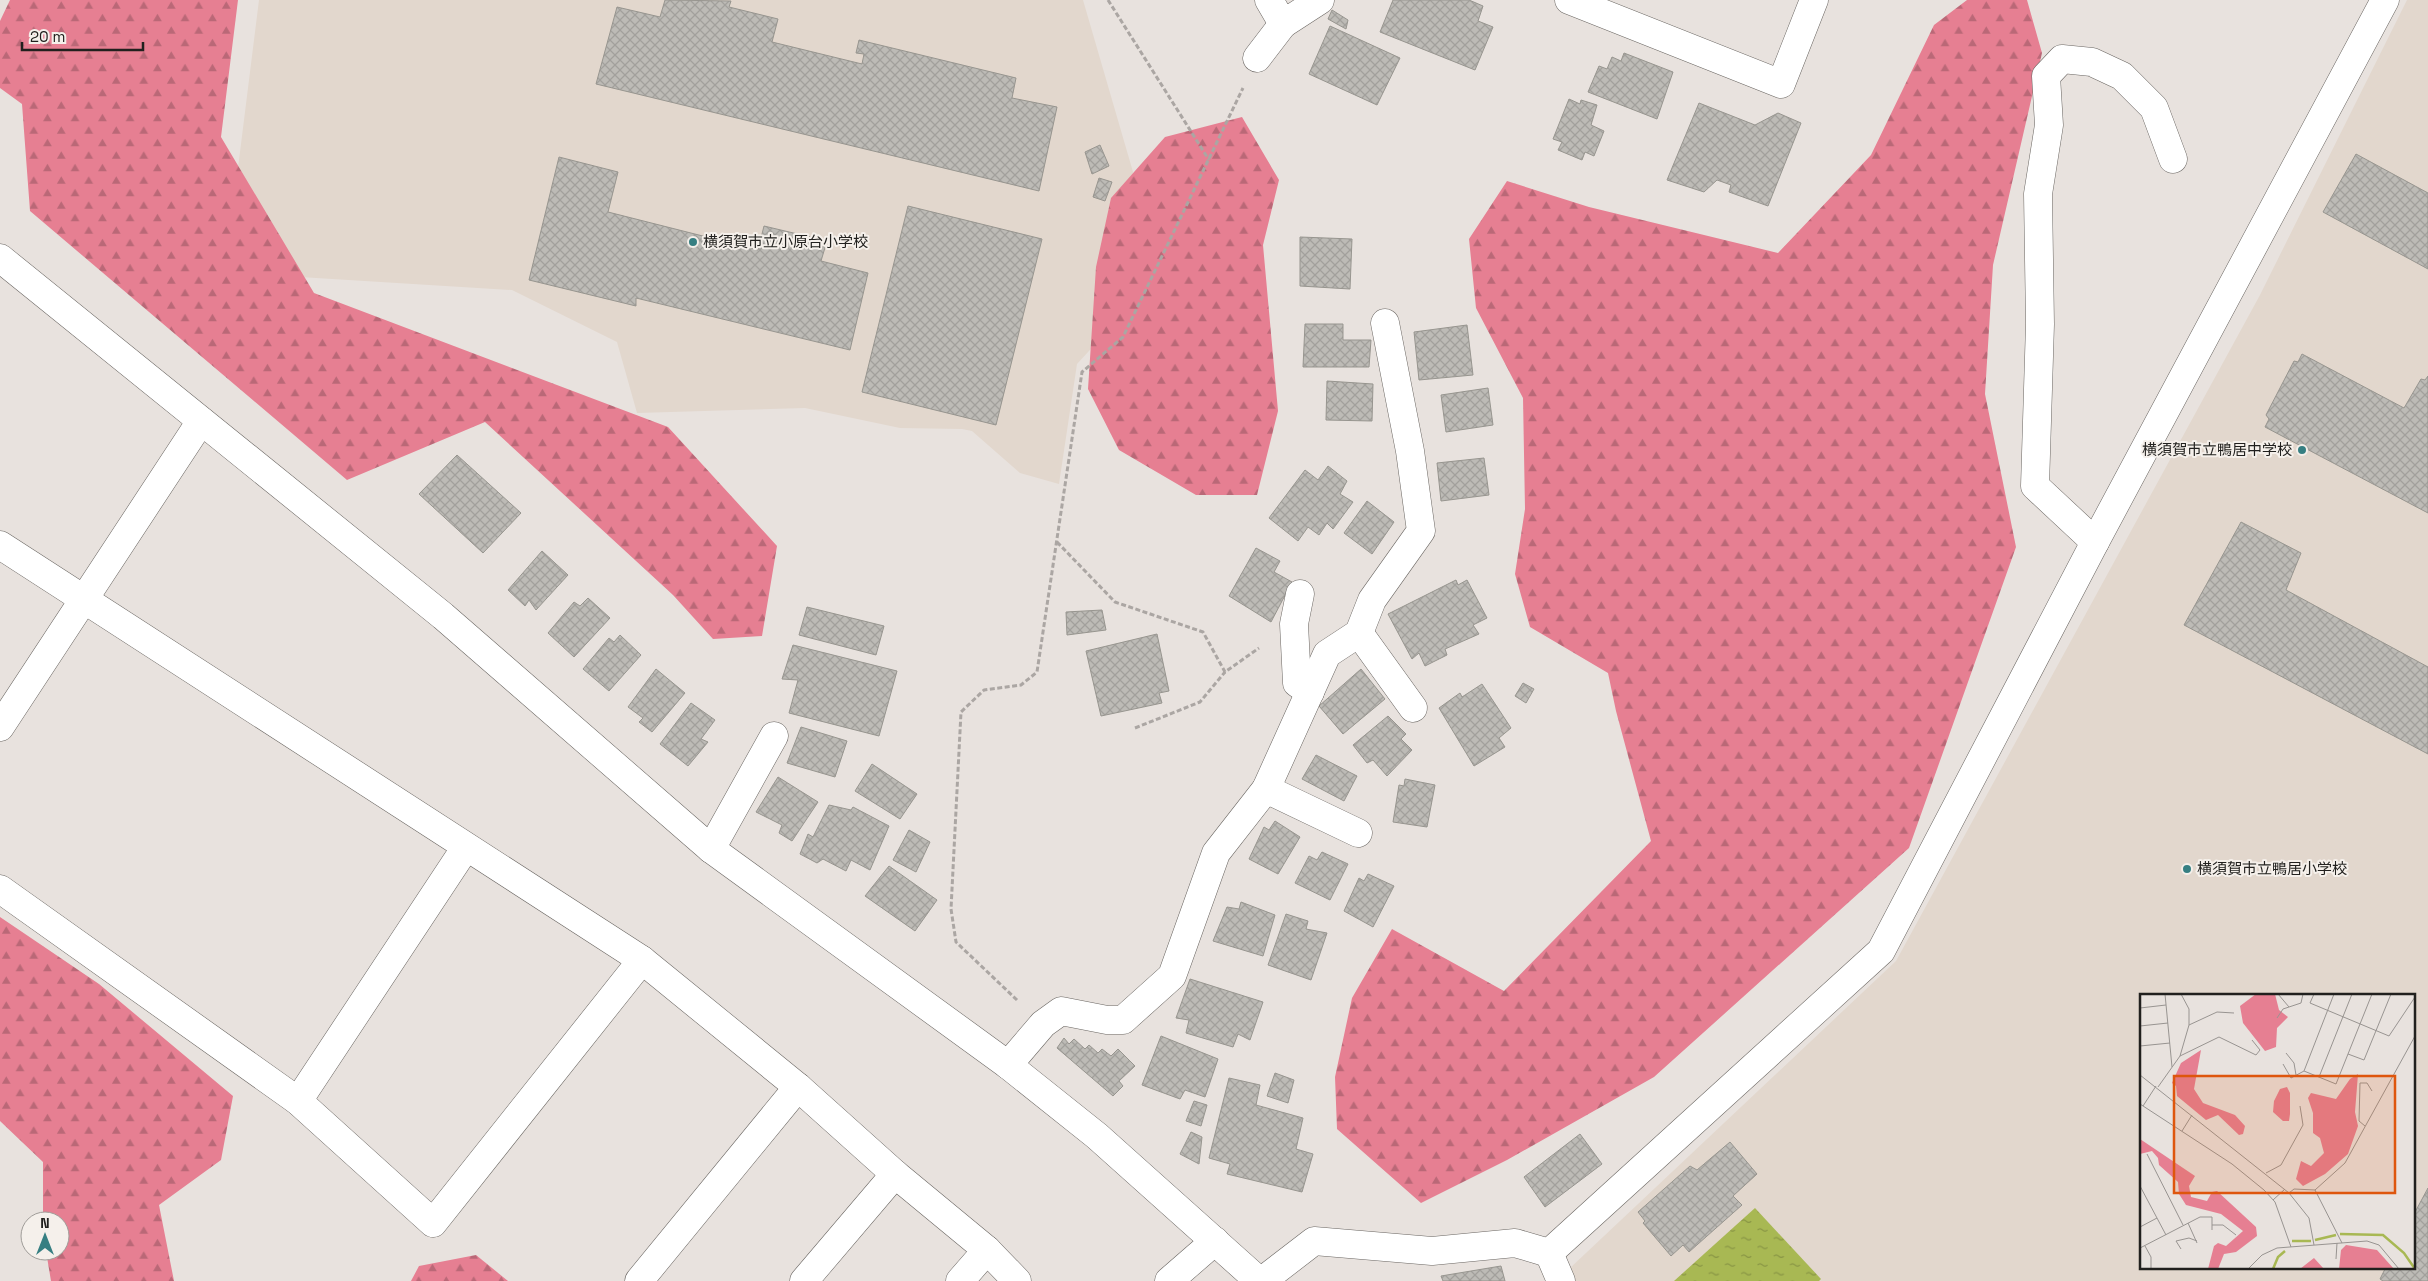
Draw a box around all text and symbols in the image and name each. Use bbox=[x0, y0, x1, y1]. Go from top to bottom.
scale bar bbox=[22, 20, 144, 52]
text: 20 m bbox=[30, 27, 65, 46]
place label: 横須賀市立小原台小学校 bbox=[703, 232, 868, 251]
marker: 横須賀市立小原台小学校 bbox=[687, 236, 699, 248]
place label: 横須賀市立鴨居中学校 bbox=[2142, 440, 2292, 459]
marker: 横須賀市立鴨居中学校 bbox=[2296, 444, 2308, 456]
place label: 横須賀市立鴨居小学校 bbox=[2197, 859, 2347, 878]
marker: 横須賀市立鴨居小学校 bbox=[2181, 863, 2193, 875]
inset map bbox=[2140, 994, 2416, 1268]
north arrow bbox=[20, 1211, 70, 1261]
text: N bbox=[40, 1214, 50, 1232]

